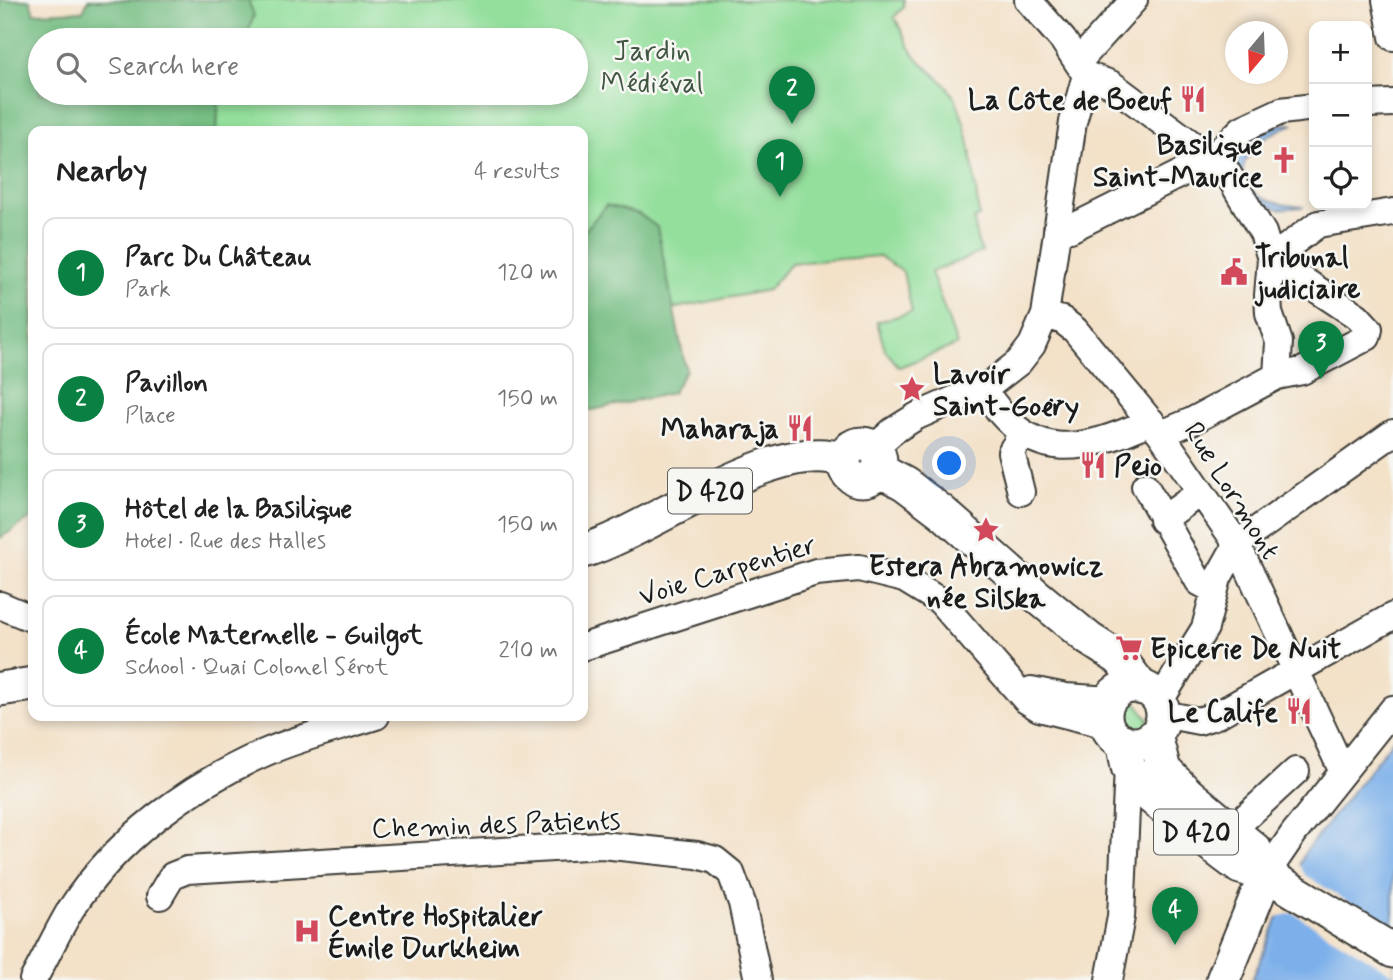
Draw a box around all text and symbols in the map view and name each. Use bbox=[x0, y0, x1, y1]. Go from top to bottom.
north arrow bbox=[1225, 21, 1288, 84]
map controls bbox=[1309, 21, 1372, 210]
button: + bbox=[1309, 21, 1372, 84]
search box bbox=[28, 28, 588, 105]
park label: Jardin Médiéval bbox=[601, 34, 703, 103]
icon: search bbox=[52, 48, 90, 86]
text: Search here bbox=[108, 50, 239, 84]
pin: 2 bbox=[769, 66, 815, 124]
place label: La Côte de Boeuf bbox=[968, 83, 1172, 120]
restaurant icon: La Côte de Boeuf bbox=[1178, 84, 1208, 114]
button: − bbox=[1309, 84, 1372, 147]
place label: Basilique Saint-Maurice bbox=[1093, 128, 1263, 197]
pin: 1 bbox=[757, 139, 803, 197]
church icon: Basilique Saint-Maurice bbox=[1269, 145, 1299, 175]
button: locate bbox=[1309, 147, 1372, 210]
text: Nearby bbox=[56, 152, 147, 191]
text: 4 results bbox=[474, 157, 560, 187]
place label: Tribunal judiciaire bbox=[1254, 240, 1361, 309]
text: Parc Du Château bbox=[125, 241, 312, 275]
public building icon: Tribunal judiciaire bbox=[1219, 257, 1249, 287]
text: 1 bbox=[76, 258, 86, 288]
text: 120 m bbox=[497, 258, 558, 288]
text: Park bbox=[125, 275, 171, 305]
pin: 3 bbox=[1298, 321, 1344, 379]
place label: Lavoir Saint-Goëry bbox=[933, 357, 1079, 426]
text: Pavillon bbox=[125, 367, 208, 401]
place icon: Lavoir Saint-Goëry bbox=[897, 374, 927, 404]
text: 2 bbox=[75, 384, 87, 414]
text: 150 m bbox=[497, 384, 558, 414]
text: Place bbox=[125, 401, 176, 431]
place label: Maharaja bbox=[661, 412, 779, 449]
restaurant icon: Maharaja bbox=[785, 413, 815, 443]
street label: Rue Lormont bbox=[1174, 416, 1288, 567]
your location bbox=[932, 446, 966, 480]
place label: Peio bbox=[1114, 449, 1162, 486]
restaurant icon: Peio bbox=[1078, 450, 1108, 480]
road number: D 420 bbox=[668, 468, 752, 513]
text: Hôtel de la Basilique bbox=[125, 493, 352, 527]
text: 3 bbox=[76, 510, 86, 540]
text: 150 m bbox=[497, 510, 558, 540]
place icon: Estera Abramowicz née Silska bbox=[971, 515, 1001, 545]
text: Hotel · Rue des Halles bbox=[125, 527, 326, 557]
street label: Voie Carpentier bbox=[635, 527, 821, 616]
place label: Estera Abramowicz née Silska bbox=[869, 549, 1103, 618]
text: École Maternelle - Guilgot bbox=[125, 619, 423, 653]
place label: Epicerie De Nuit bbox=[1150, 632, 1341, 669]
supermarket icon: Epicerie De Nuit bbox=[1114, 633, 1144, 663]
text: 4 bbox=[74, 636, 88, 666]
text: 210 m bbox=[498, 636, 558, 666]
text: School · Quai Colonel Sérot bbox=[125, 653, 388, 683]
place label: Le Calife bbox=[1168, 695, 1278, 732]
restaurant icon: Le Calife bbox=[1284, 696, 1314, 726]
street label: Chemin des Patients bbox=[371, 803, 621, 848]
road number: D 420 bbox=[1154, 810, 1238, 854]
pin: 4 bbox=[1152, 887, 1198, 945]
place label: Centre Hospitalier Émile Durkheim bbox=[328, 899, 543, 968]
hospital icon: Centre Hospitalier Émile Durkheim bbox=[292, 916, 322, 946]

